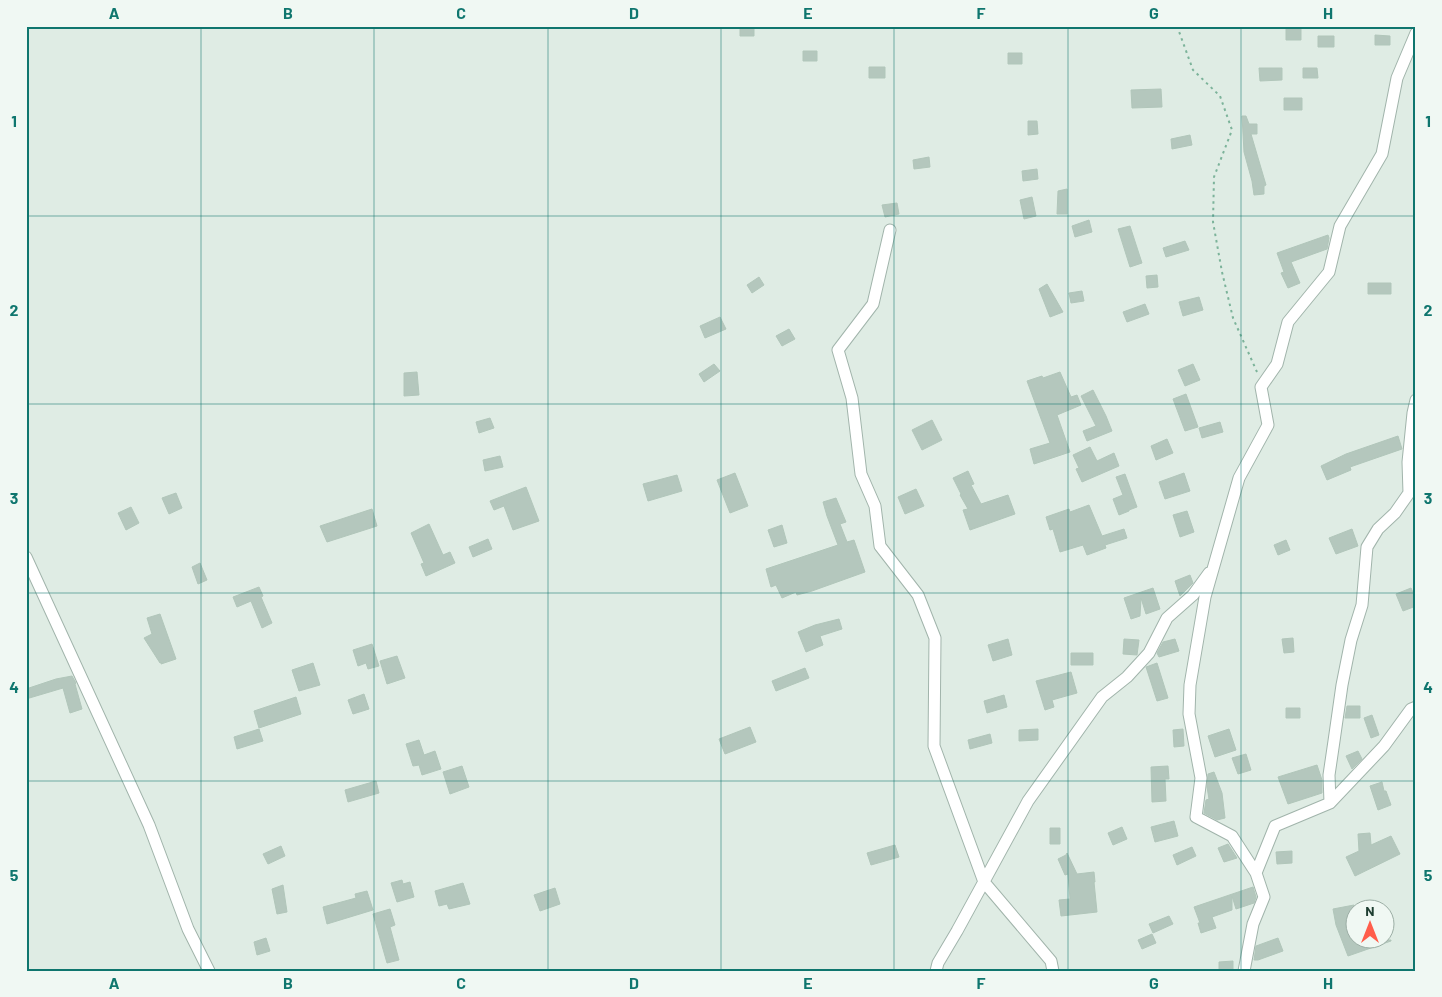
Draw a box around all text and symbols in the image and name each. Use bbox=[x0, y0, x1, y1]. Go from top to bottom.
text: A bbox=[109, 3, 120, 22]
text: B bbox=[283, 3, 293, 22]
text: C bbox=[456, 3, 466, 22]
text: D bbox=[629, 3, 639, 22]
text: E bbox=[803, 3, 813, 22]
text: F bbox=[977, 3, 986, 22]
text: G bbox=[1149, 3, 1159, 22]
text: H bbox=[1323, 3, 1333, 22]
text: 1 bbox=[11, 111, 17, 130]
text: 1 bbox=[1425, 111, 1431, 130]
text: 2 bbox=[10, 300, 19, 319]
text: 2 bbox=[1424, 300, 1433, 319]
text: 3 bbox=[10, 488, 18, 507]
text: 3 bbox=[1424, 488, 1432, 507]
text: 4 bbox=[9, 677, 19, 696]
text: 4 bbox=[1423, 677, 1433, 696]
text: 5 bbox=[10, 865, 19, 884]
text: 5 bbox=[1424, 865, 1433, 884]
north arrow bbox=[1344, 900, 1394, 950]
text: N bbox=[1365, 902, 1375, 919]
text: A bbox=[109, 973, 120, 992]
text: B bbox=[283, 973, 293, 992]
text: C bbox=[456, 973, 466, 992]
text: D bbox=[629, 973, 639, 992]
text: E bbox=[803, 973, 813, 992]
text: F bbox=[977, 973, 986, 992]
text: G bbox=[1149, 973, 1159, 992]
text: H bbox=[1323, 973, 1333, 992]

